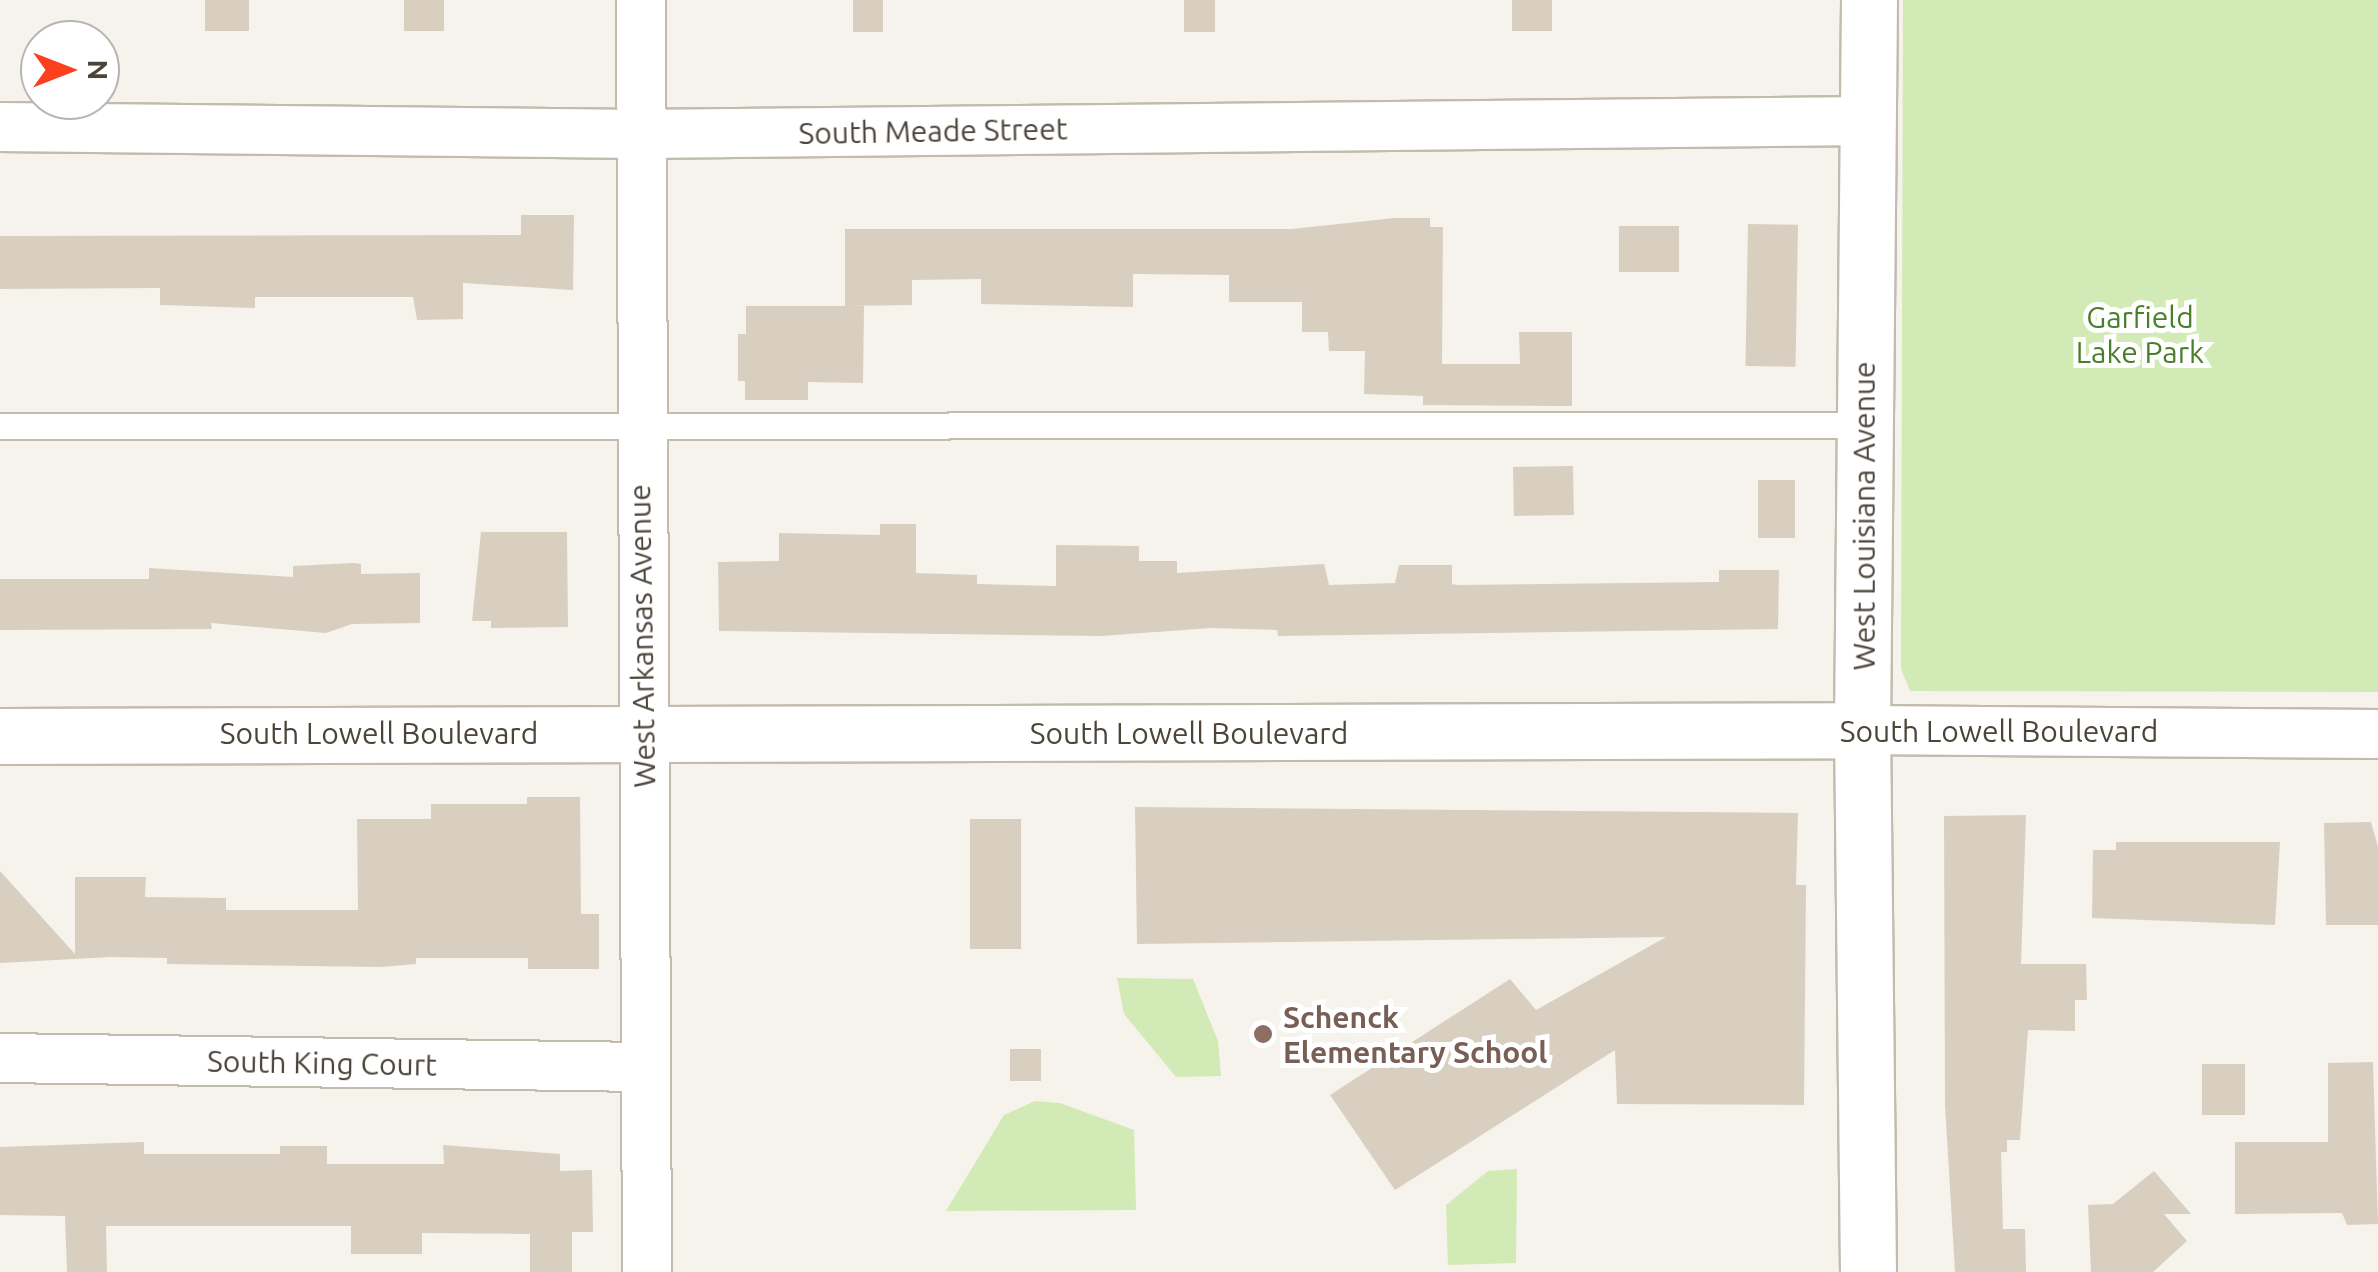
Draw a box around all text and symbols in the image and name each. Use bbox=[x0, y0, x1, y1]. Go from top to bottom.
north arrow bbox=[20, 20, 120, 120]
text: N bbox=[83, 60, 114, 80]
street label: South Meade Street bbox=[798, 111, 1068, 151]
park label: Garfield Lake Park bbox=[2076, 299, 2204, 370]
street label: West Louisiana Avenue bbox=[1846, 362, 1882, 670]
street label: West Arkansas Avenue bbox=[621, 484, 663, 788]
street label: South Lowell Boulevard bbox=[1840, 713, 2158, 749]
street label: South Lowell Boulevard bbox=[220, 715, 538, 751]
street label: South Lowell Boulevard bbox=[1030, 715, 1348, 751]
place label: Schenck Elementary School bbox=[1283, 999, 1547, 1070]
marker: Schenck Elementary School bbox=[1252, 1023, 1274, 1045]
street label: South King Court bbox=[207, 1043, 437, 1083]

